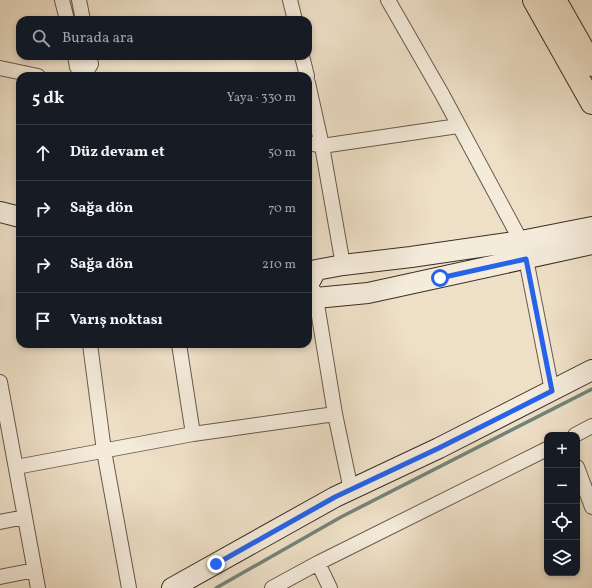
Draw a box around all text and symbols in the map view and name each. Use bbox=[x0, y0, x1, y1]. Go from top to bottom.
search box bbox=[16, 16, 312, 60]
icon: search bbox=[30, 27, 52, 49]
text: Burada ara bbox=[62, 28, 134, 49]
text: 5 dk bbox=[32, 87, 64, 110]
text: Yaya · 330 m bbox=[226, 89, 296, 107]
icon: ahead bbox=[32, 142, 54, 164]
text: Düz devam et bbox=[70, 142, 165, 163]
text: 50 m bbox=[268, 144, 296, 162]
icon: right bbox=[32, 198, 54, 220]
text: Sağa dön bbox=[70, 198, 134, 219]
text: 70 m bbox=[268, 200, 296, 218]
icon: right bbox=[32, 254, 54, 276]
text: Sağa dön bbox=[70, 254, 134, 275]
text: 210 m bbox=[262, 256, 296, 274]
route start bbox=[431, 269, 449, 287]
icon: arrive bbox=[32, 310, 54, 332]
text: Varış noktası bbox=[70, 310, 163, 331]
map controls bbox=[544, 432, 580, 576]
button: + bbox=[544, 432, 580, 468]
button: − bbox=[544, 468, 580, 504]
button: locate bbox=[544, 504, 580, 540]
button: layers bbox=[544, 540, 580, 576]
route end bbox=[207, 555, 225, 573]

